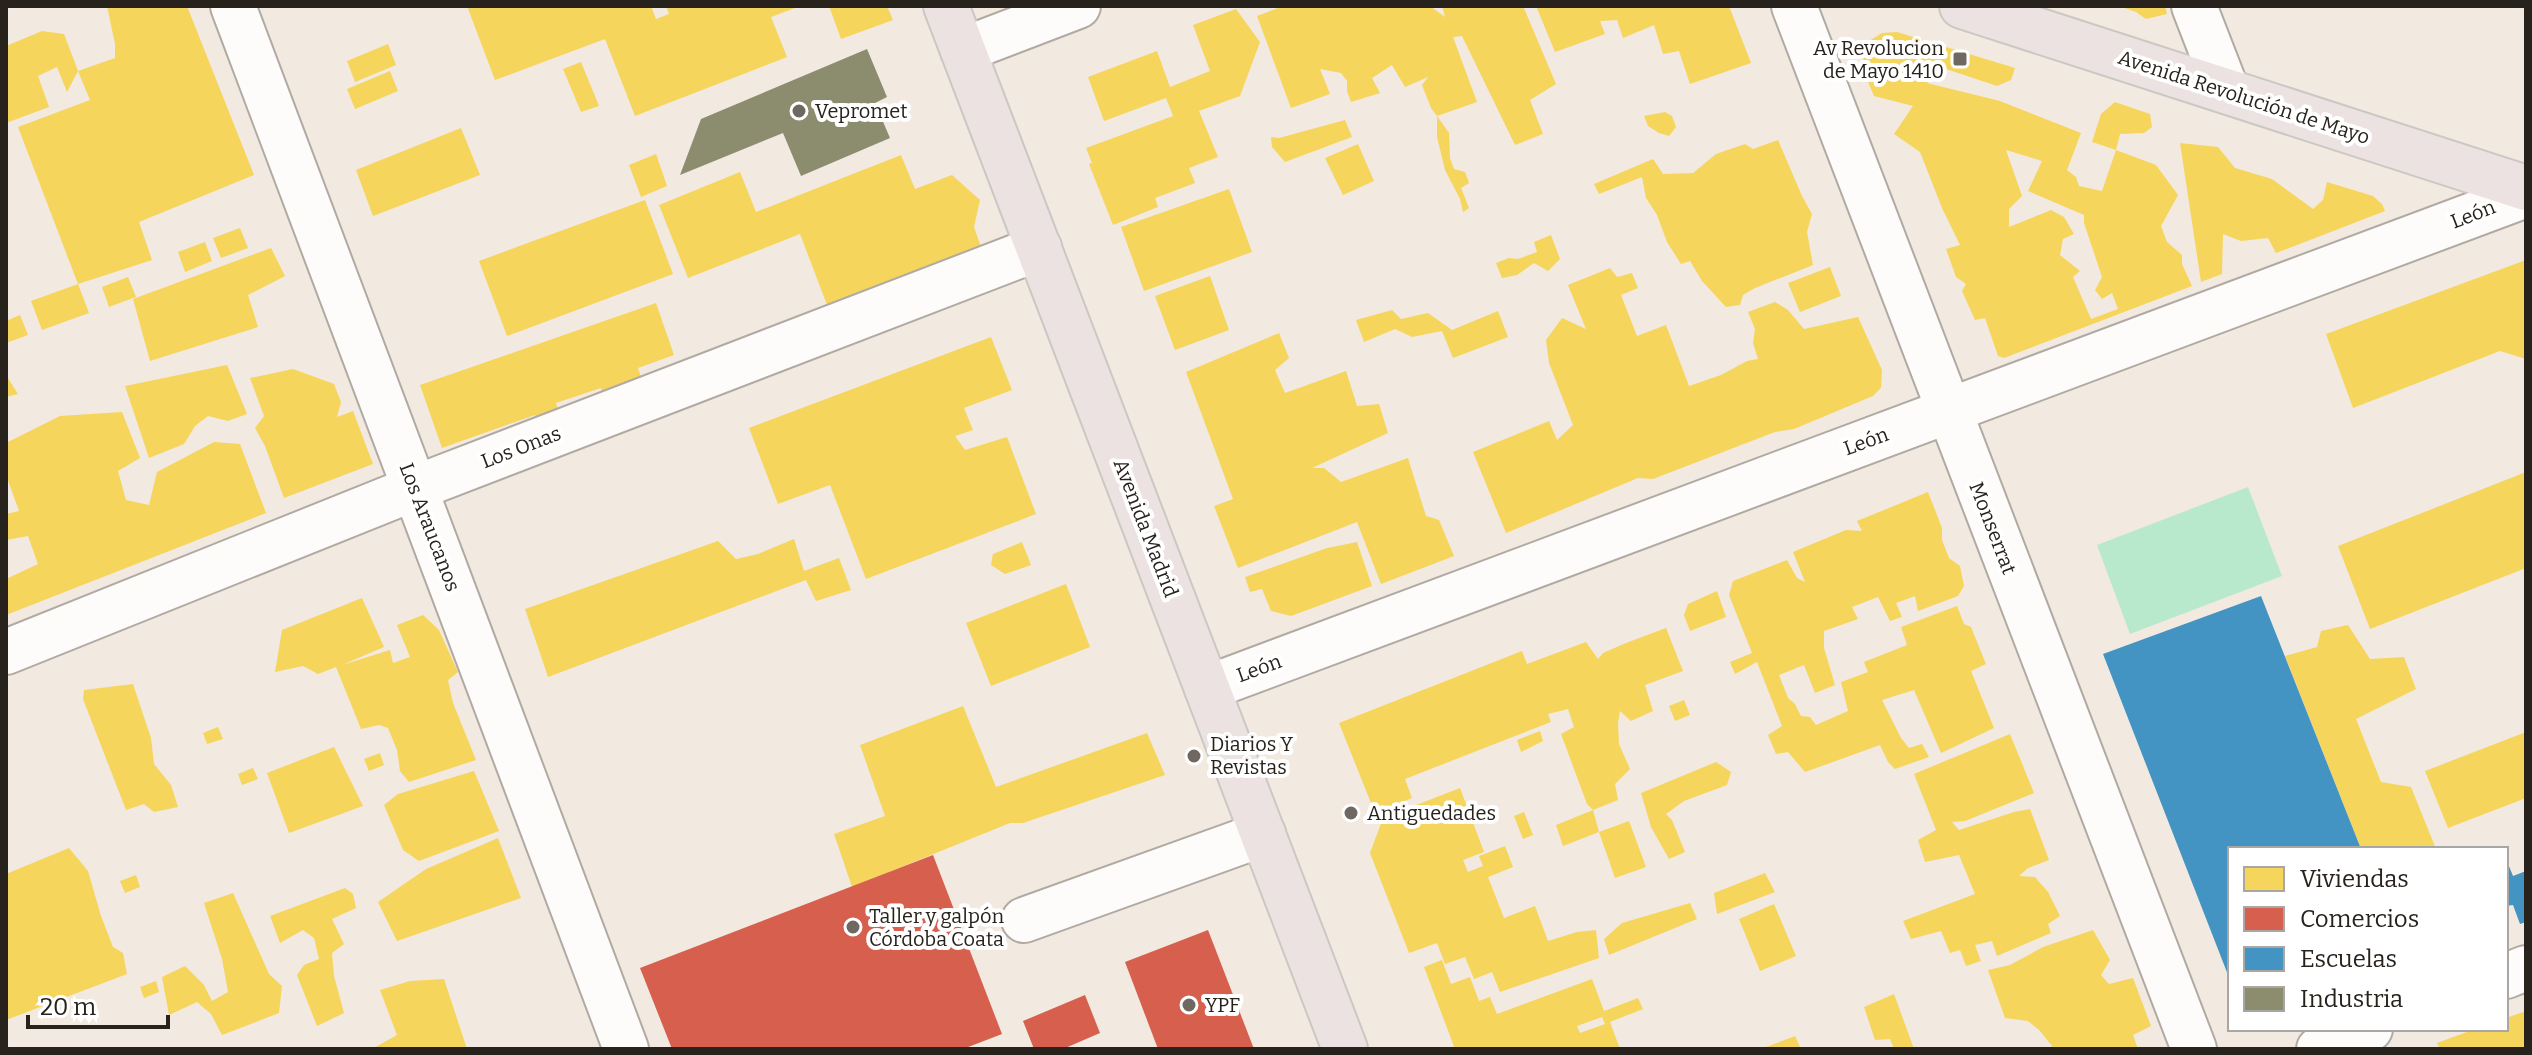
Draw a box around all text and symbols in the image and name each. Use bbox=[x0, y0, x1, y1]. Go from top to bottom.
place label: Av Revolucion de Mayo 1410 bbox=[1813, 36, 1944, 83]
street label: Avenida Revolución de Mayo bbox=[2115, 45, 2373, 149]
marker: Av Revolucion de Mayo 1410 bbox=[1951, 50, 1969, 68]
place label: Vepromet bbox=[815, 99, 907, 123]
marker: Vepromet bbox=[790, 102, 808, 120]
street label: León bbox=[2447, 194, 2499, 233]
street label: Los Onas bbox=[478, 421, 564, 473]
street label: León bbox=[1840, 422, 1892, 460]
street label: Avenida Madrid bbox=[1109, 455, 1183, 601]
street label: Los Araucanos bbox=[394, 459, 466, 595]
street label: Monserrat bbox=[1964, 478, 2022, 578]
street label: León bbox=[1233, 649, 1285, 687]
place label: Diarios Y Revistas bbox=[1210, 732, 1293, 779]
marker: Diarios Y Revistas bbox=[1185, 747, 1203, 765]
place label: Antiguedades bbox=[1367, 801, 1496, 825]
marker: Antiguedades bbox=[1342, 804, 1360, 822]
legend bbox=[2228, 847, 2508, 1031]
text: Viviendas bbox=[2300, 865, 2409, 893]
place label: Taller y galpón Córdoba Coata bbox=[869, 904, 1004, 951]
text: Comercios bbox=[2300, 905, 2419, 933]
marker: Taller y galpón Córdoba Coata bbox=[844, 918, 862, 936]
text: Escuelas bbox=[2300, 945, 2397, 973]
scale bar bbox=[28, 979, 168, 1029]
text: Industria bbox=[2300, 985, 2403, 1013]
text: 20 m bbox=[40, 993, 96, 1021]
place label: YPF bbox=[1205, 993, 1240, 1017]
marker: YPF bbox=[1180, 996, 1198, 1014]

